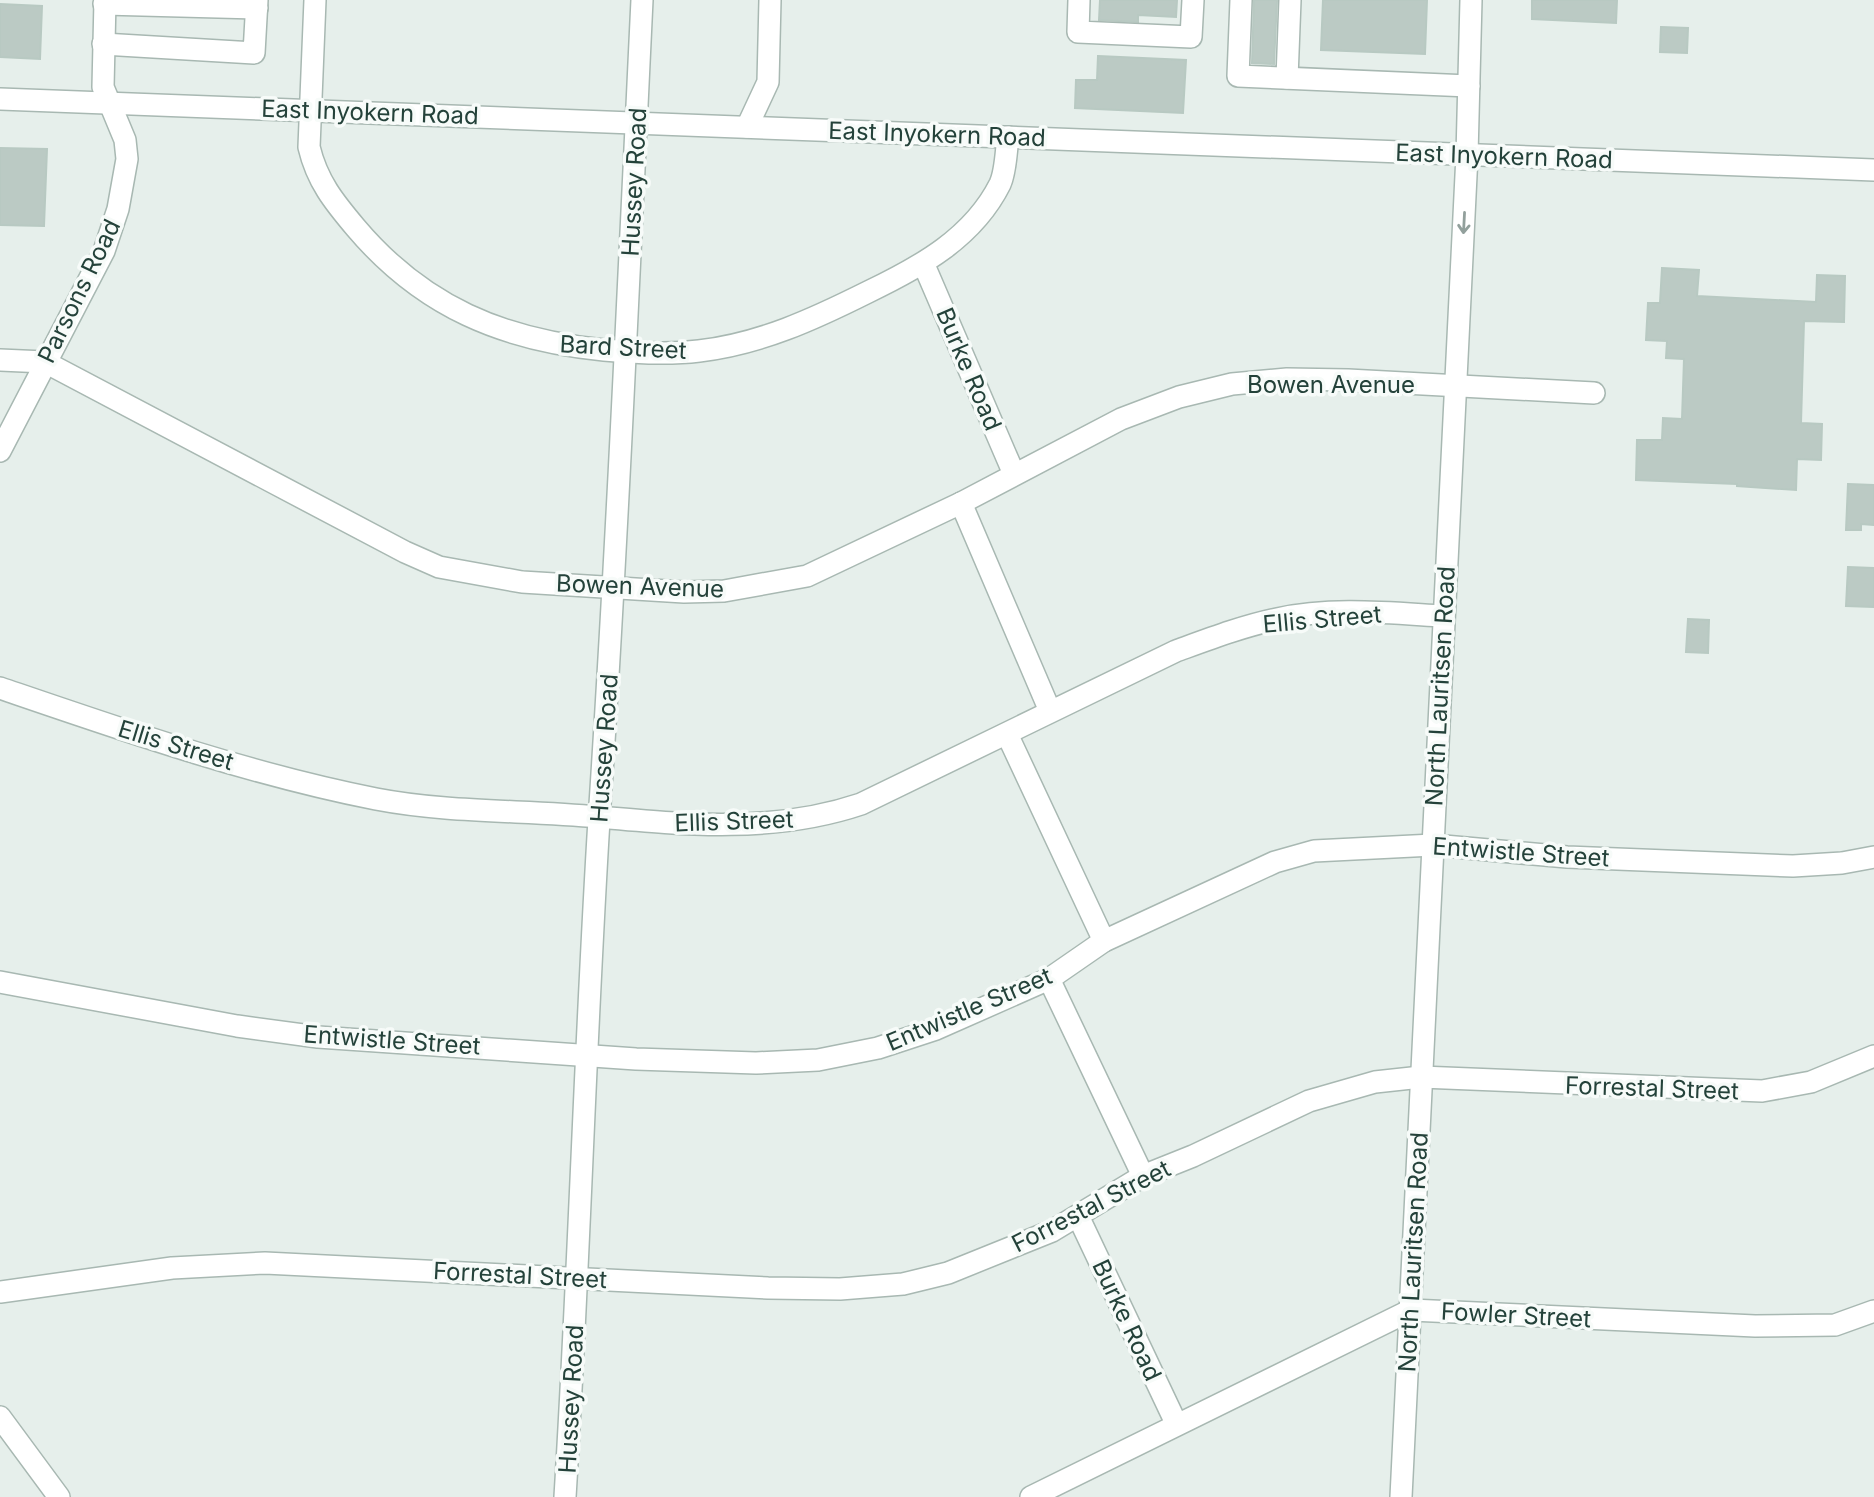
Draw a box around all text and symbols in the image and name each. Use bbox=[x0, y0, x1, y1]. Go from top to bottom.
street label: East Inyokern Road bbox=[261, 94, 479, 130]
street label: Hussey Road bbox=[616, 107, 652, 257]
street label: East Inyokern Road bbox=[828, 116, 1046, 152]
street label: East Inyokern Road bbox=[1395, 138, 1613, 174]
one-way arrow bbox=[1457, 211, 1470, 234]
street label: Parsons Road bbox=[32, 214, 126, 368]
street label: Burke Road bbox=[930, 303, 1008, 435]
street label: Bard Street bbox=[559, 329, 687, 365]
street label: Bowen Avenue bbox=[1247, 370, 1415, 399]
street label: North Lauritsen Road bbox=[1419, 565, 1461, 807]
street label: Bowen Avenue bbox=[555, 569, 725, 603]
street label: Ellis Street bbox=[1261, 599, 1383, 639]
street label: Hussey Road bbox=[584, 673, 624, 823]
street label: Ellis Street bbox=[115, 714, 237, 776]
street label: Ellis Street bbox=[674, 804, 794, 838]
street label: Entwistle Street bbox=[1432, 831, 1610, 873]
street label: Entwistle Street bbox=[882, 961, 1056, 1057]
street label: Entwistle Street bbox=[303, 1019, 481, 1061]
street label: Forrestal Street bbox=[1565, 1070, 1740, 1106]
street label: North Lauritsen Road bbox=[1392, 1131, 1434, 1373]
street label: Forrestal Street bbox=[1007, 1154, 1175, 1258]
street label: Burke Road bbox=[1086, 1255, 1168, 1385]
street label: Forrestal Street bbox=[432, 1256, 608, 1294]
street label: Fowler Street bbox=[1440, 1297, 1592, 1333]
street label: Hussey Road bbox=[553, 1324, 589, 1474]

